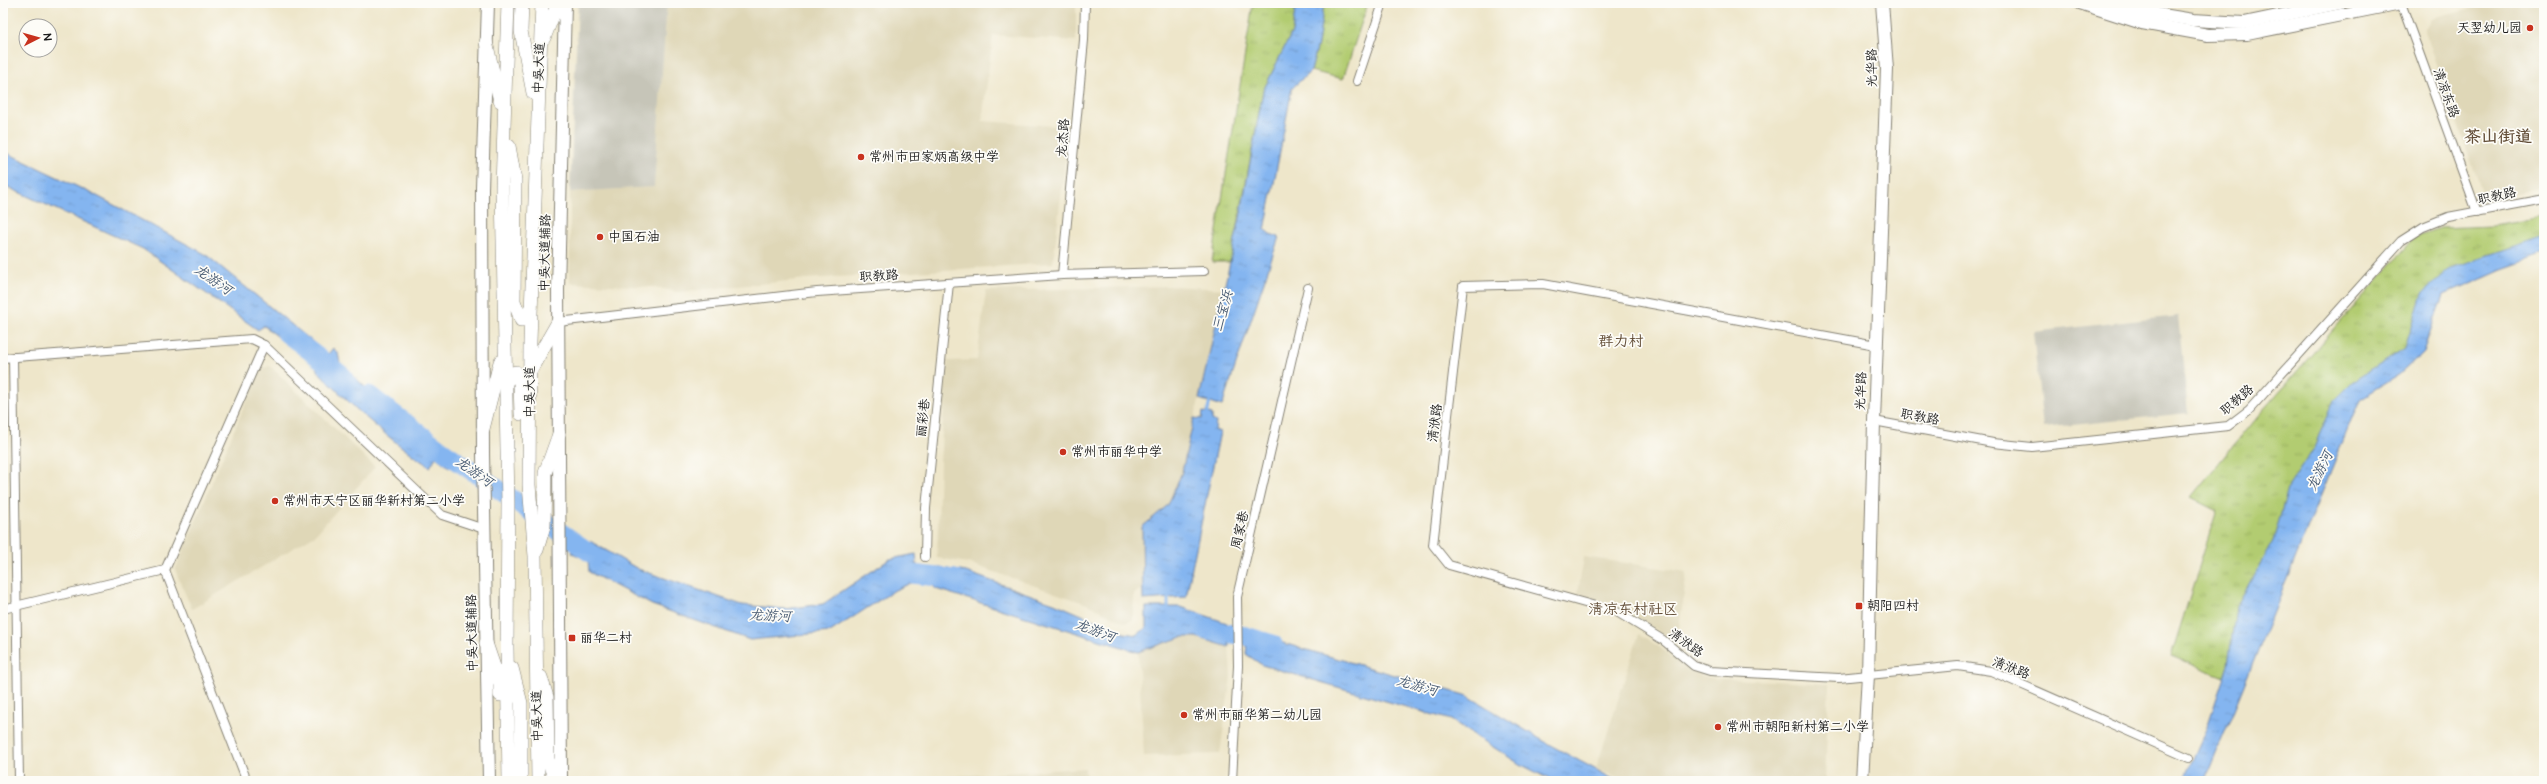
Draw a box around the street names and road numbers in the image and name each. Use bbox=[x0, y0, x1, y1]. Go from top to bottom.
street label: 中吴大道 bbox=[529, 42, 549, 94]
street label: 光华路 bbox=[1863, 48, 1881, 88]
street label: 清凉东路 bbox=[2429, 65, 2463, 121]
street label: 龙杰路 bbox=[1052, 118, 1074, 158]
street label: 职教路 bbox=[2476, 183, 2518, 209]
street label: 中吴大道辅路 bbox=[535, 214, 555, 292]
street label: 职教路 bbox=[859, 266, 899, 286]
street label: 中吴大道 bbox=[521, 366, 539, 418]
street label: 光华路 bbox=[1851, 371, 1871, 411]
street label: 职教路 bbox=[2216, 380, 2258, 420]
street label: 丽彩巷 bbox=[912, 398, 934, 438]
street label: 清洑路 bbox=[1424, 403, 1446, 443]
street label: 职教路 bbox=[1899, 405, 1941, 429]
street label: 周家巷 bbox=[1227, 509, 1253, 551]
street label: 中吴大道辅路 bbox=[462, 594, 482, 672]
street label: 清洑路 bbox=[1665, 624, 1707, 662]
street label: 清洑路 bbox=[1990, 653, 2032, 683]
street label: 中吴大道 bbox=[528, 690, 546, 742]

